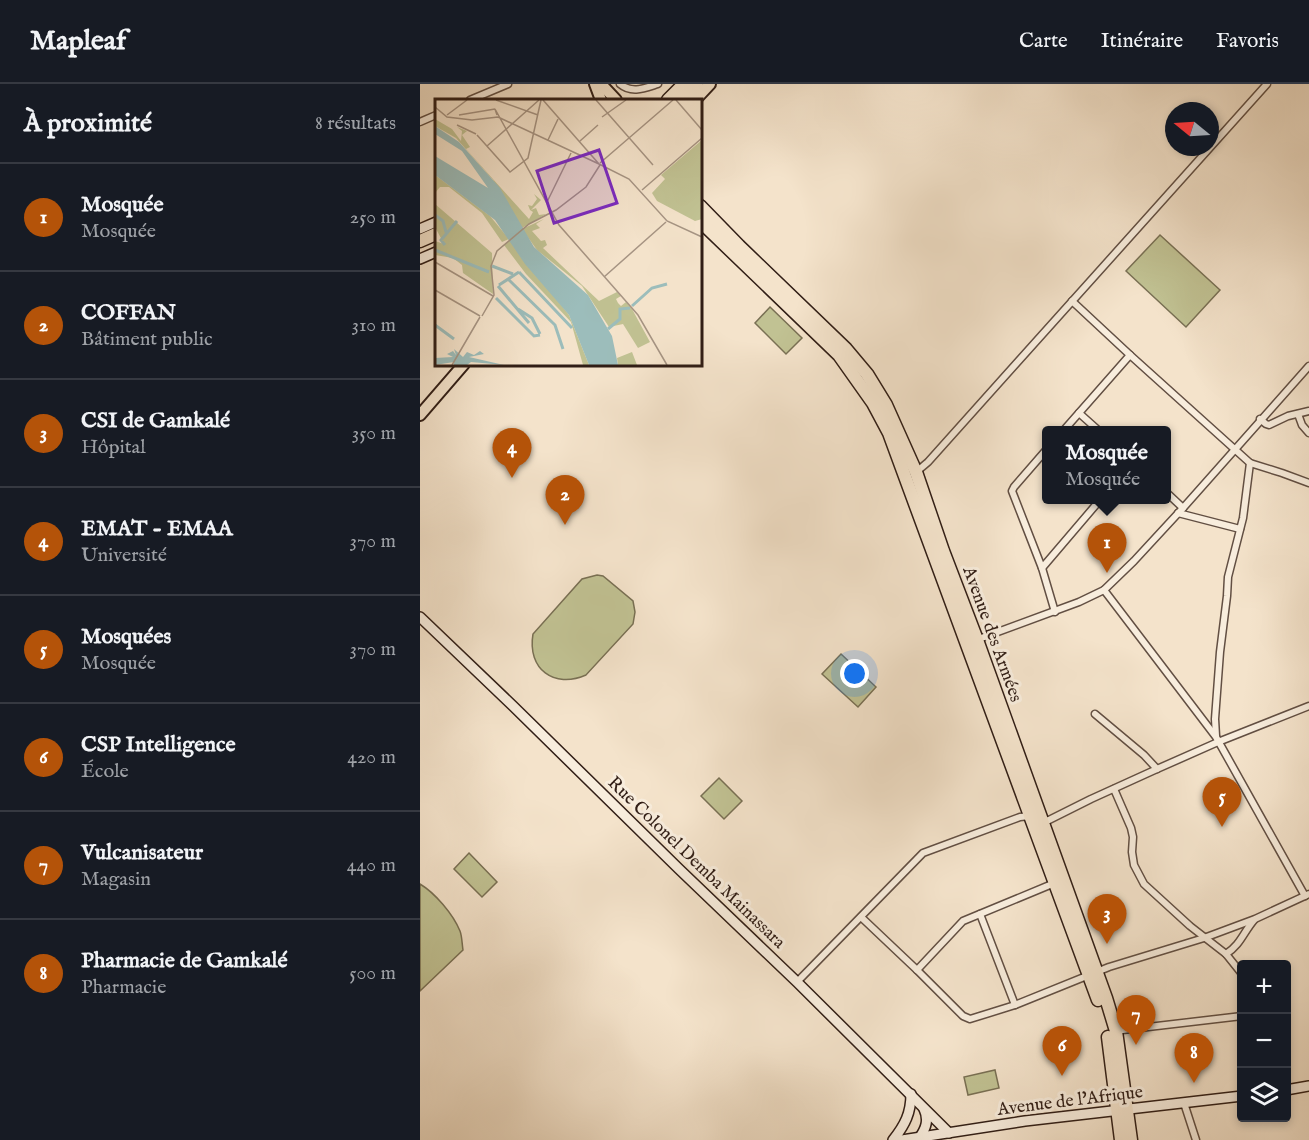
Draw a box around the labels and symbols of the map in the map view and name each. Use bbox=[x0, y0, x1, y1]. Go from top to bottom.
inset map bbox=[435, 99, 702, 366]
north arrow bbox=[1165, 102, 1219, 156]
pin: 4 bbox=[492, 428, 532, 478]
pin: 2 bbox=[546, 476, 584, 525]
pin: 1 bbox=[1088, 524, 1126, 573]
street label: Avenue des Armées bbox=[956, 563, 1027, 705]
your location bbox=[840, 659, 869, 688]
street label: Rue Colonel Demba Mainassara bbox=[602, 772, 790, 954]
pin: 5 bbox=[1202, 778, 1242, 827]
pin: 3 bbox=[1088, 894, 1126, 944]
pin: 7 bbox=[1116, 996, 1156, 1045]
pin: 6 bbox=[1042, 1026, 1082, 1076]
pin: 8 bbox=[1174, 1034, 1214, 1083]
street label: Avenue de l'Afrique bbox=[995, 1081, 1144, 1122]

